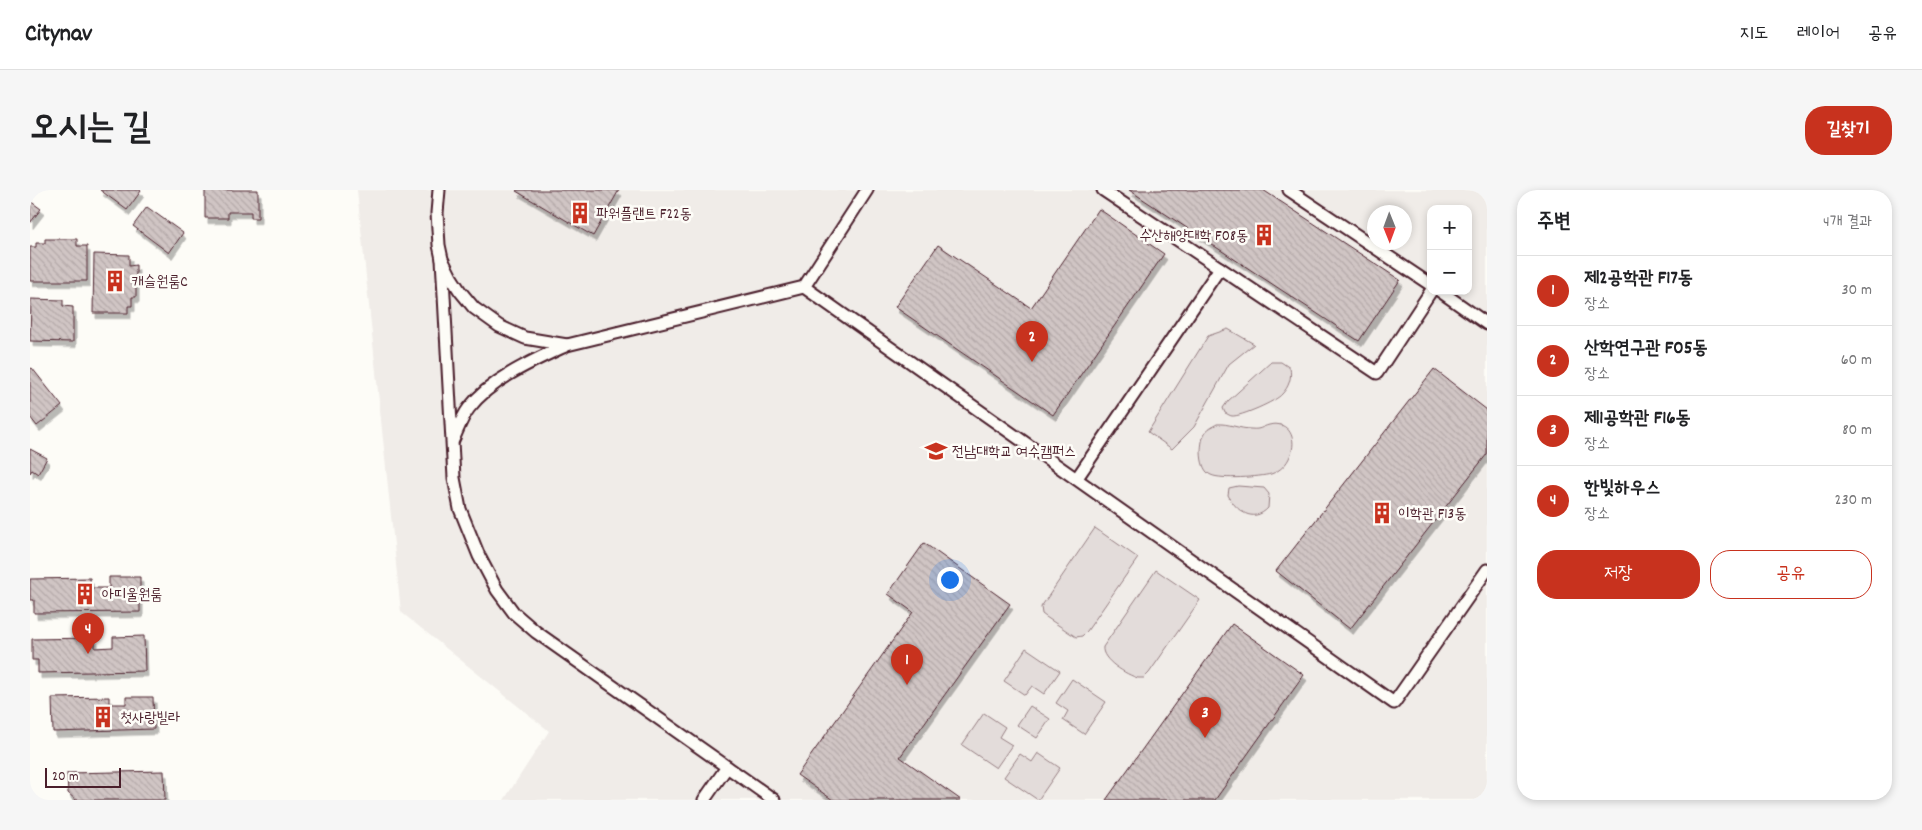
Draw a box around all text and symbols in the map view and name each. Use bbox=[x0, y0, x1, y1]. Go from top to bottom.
text: Citynav bbox=[25, 18, 92, 52]
text: 지도 bbox=[1740, 22, 1769, 47]
text: 레이어 bbox=[1797, 22, 1840, 47]
text: 공유 bbox=[1868, 22, 1897, 47]
text: 오시는 길 bbox=[30, 105, 151, 155]
button: 길찾기 bbox=[1805, 106, 1892, 155]
building icon: 파워플랜트 F22동 bbox=[567, 200, 593, 226]
place label: 파워플랜트 F22동 bbox=[596, 204, 692, 226]
north arrow bbox=[1367, 205, 1412, 250]
map controls bbox=[1427, 205, 1472, 295]
button: + bbox=[1427, 205, 1472, 250]
text: 주변 bbox=[1537, 208, 1571, 238]
text: 4개 결과 bbox=[1823, 211, 1872, 234]
building icon: 수산해양대학 F08동 bbox=[1251, 222, 1277, 248]
place label: 수산해양대학 F08동 bbox=[1139, 226, 1248, 248]
button: − bbox=[1427, 250, 1472, 295]
text: 제2공학관 F17동 bbox=[1584, 266, 1693, 293]
building icon: 캐슬원룸C bbox=[102, 268, 128, 294]
place label: 캐슬원룸C bbox=[132, 272, 188, 294]
text: 1 bbox=[1551, 279, 1555, 302]
text: 30 m bbox=[1842, 279, 1872, 302]
text: 장소 bbox=[1584, 293, 1610, 316]
pin: 2 bbox=[1016, 321, 1048, 362]
text: 산학연구관 F05동 bbox=[1584, 336, 1708, 363]
text: 2 bbox=[1550, 349, 1557, 372]
text: 60 m bbox=[1841, 349, 1872, 372]
text: 장소 bbox=[1584, 363, 1610, 386]
text: 제1공학관 F16동 bbox=[1584, 406, 1691, 433]
text: 3 bbox=[1549, 419, 1557, 442]
text: 80 m bbox=[1842, 419, 1872, 442]
text: 장소 bbox=[1584, 433, 1610, 456]
school or university icon: 전남대학교 여수캠퍼스 bbox=[923, 438, 949, 464]
place label: 전남대학교 여수캠퍼스 bbox=[952, 442, 1076, 464]
text: 한빛하우스 bbox=[1584, 476, 1660, 503]
text: 4 bbox=[1550, 489, 1556, 512]
text: 230 m bbox=[1835, 489, 1872, 512]
building icon: 이학관 F13동 bbox=[1369, 500, 1395, 526]
text: 장소 bbox=[1584, 503, 1610, 526]
place label: 이학관 F13동 bbox=[1398, 504, 1466, 526]
button: 저장 bbox=[1537, 550, 1700, 599]
button: 공유 bbox=[1710, 550, 1872, 599]
your location bbox=[937, 567, 963, 593]
building icon: 아띠울원룸 bbox=[72, 581, 98, 607]
place label: 아띠울원룸 bbox=[102, 585, 162, 607]
pin: 4 bbox=[72, 613, 104, 654]
pin: 1 bbox=[891, 644, 923, 685]
pin: 3 bbox=[1189, 697, 1221, 738]
building icon: 첫사랑빌라 bbox=[90, 704, 116, 730]
place label: 첫사랑빌라 bbox=[120, 708, 180, 730]
scale bar bbox=[45, 765, 121, 788]
text: 20 m bbox=[52, 767, 79, 787]

